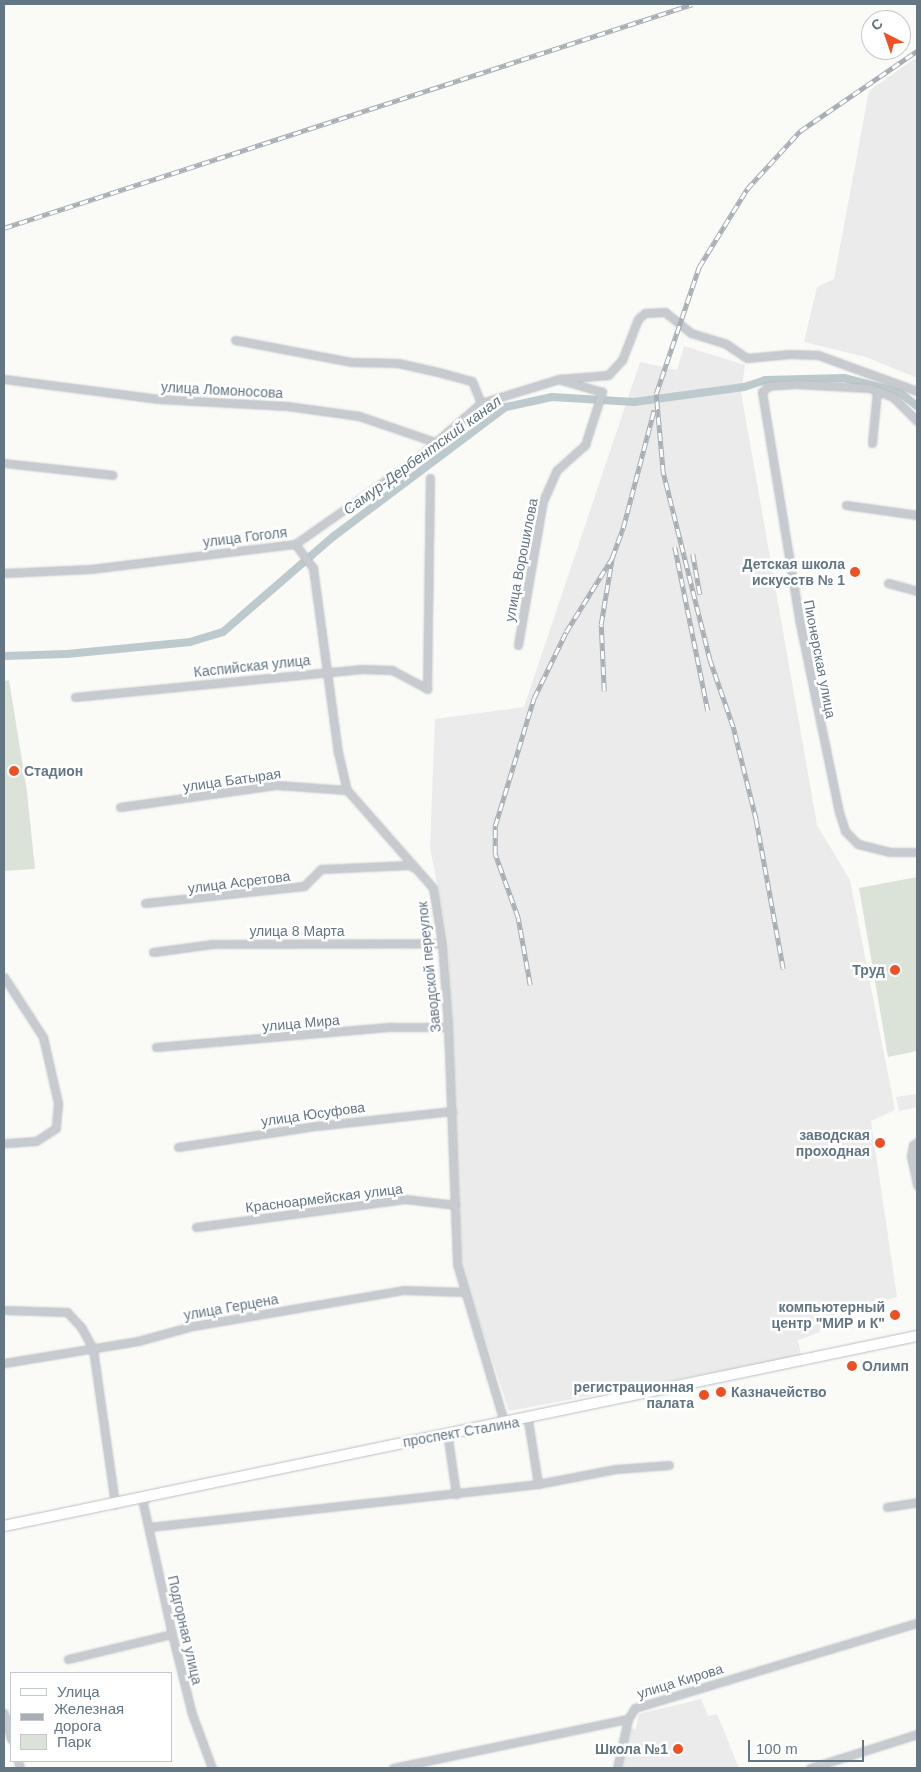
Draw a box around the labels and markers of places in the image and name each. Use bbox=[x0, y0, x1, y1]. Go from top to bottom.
place label: Детская школа искусств № 1 bbox=[743, 556, 845, 588]
marker: Детская школа искусств № 1 bbox=[849, 566, 861, 578]
place label: Стадион bbox=[24, 763, 83, 779]
marker: Стадион bbox=[8, 765, 20, 777]
place label: Труд bbox=[852, 962, 885, 978]
marker: Труд bbox=[889, 964, 901, 976]
place label: заводская проходная bbox=[796, 1127, 870, 1160]
marker: заводская проходная bbox=[874, 1137, 886, 1149]
place label: компьютерный центр "МИР и К" bbox=[772, 1299, 885, 1331]
marker: компьютерный центр "МИР и К" bbox=[889, 1309, 901, 1321]
place label: Олимп bbox=[862, 1358, 909, 1374]
marker: Олимп bbox=[846, 1360, 858, 1372]
place label: регистрационная палата bbox=[574, 1379, 694, 1411]
place label: Казначейство bbox=[731, 1384, 827, 1400]
marker: Казначейство bbox=[715, 1386, 727, 1398]
marker: регистрационная палата bbox=[698, 1389, 710, 1401]
place label: Школа №1 bbox=[595, 1741, 668, 1757]
marker: Школа №1 bbox=[672, 1743, 684, 1755]

